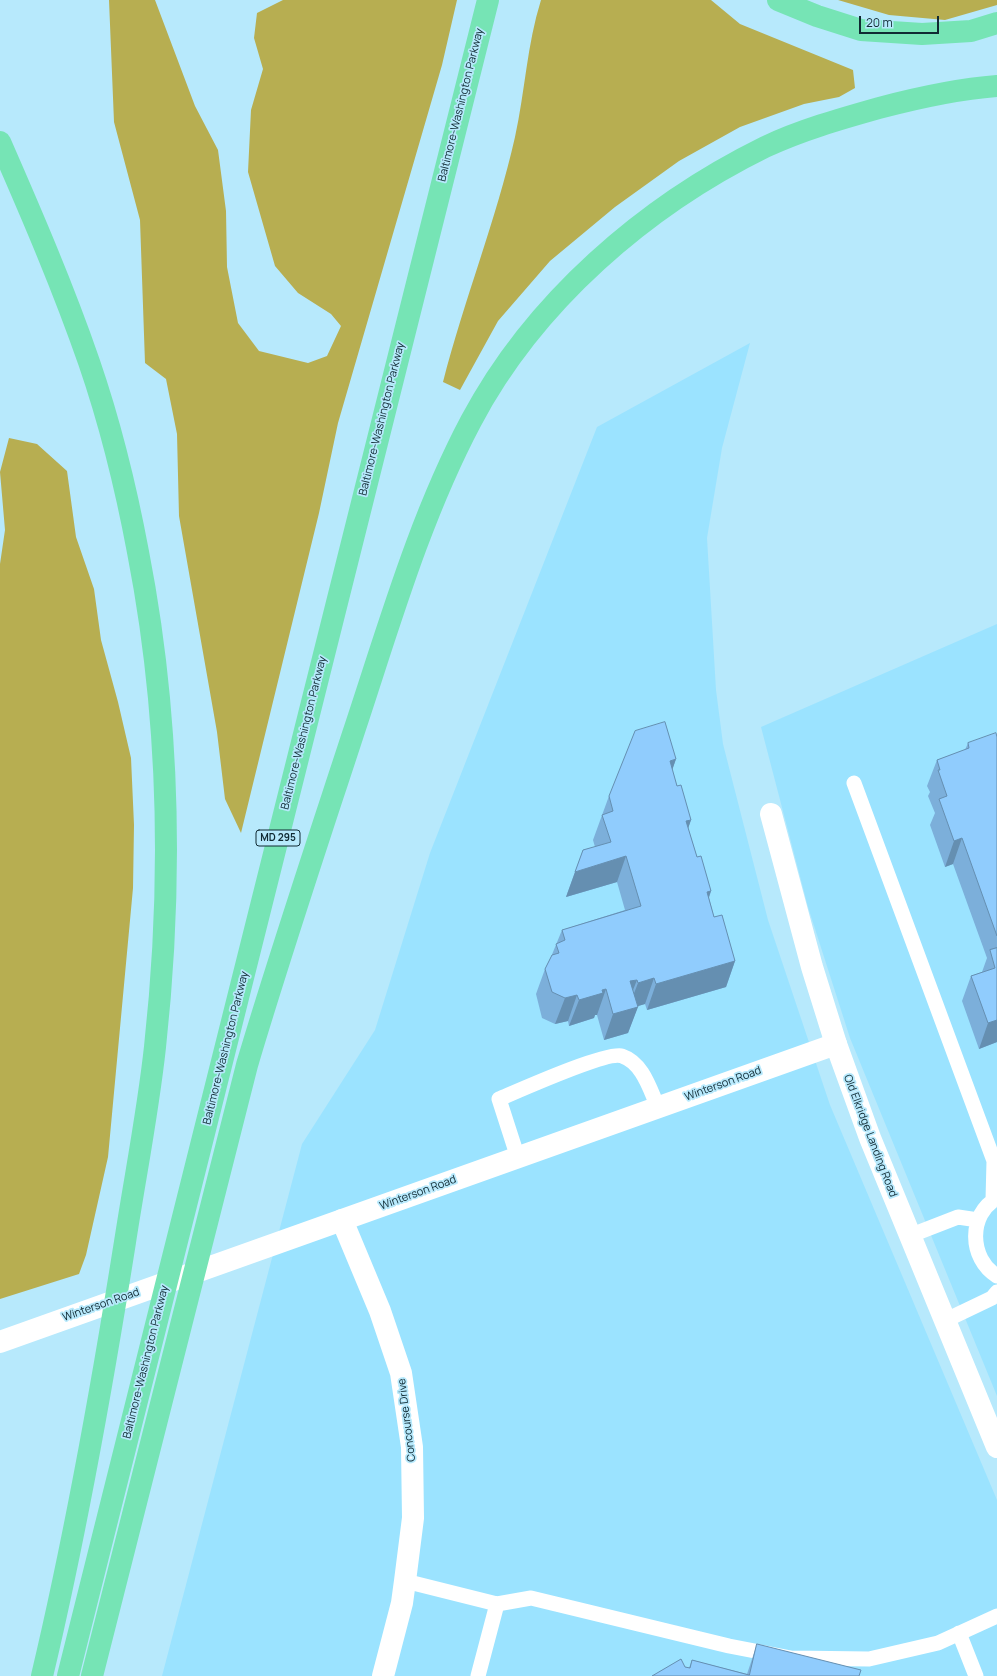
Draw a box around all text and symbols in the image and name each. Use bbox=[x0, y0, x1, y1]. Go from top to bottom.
scale bar bbox=[861, 8, 941, 34]
text: 20 m bbox=[866, 14, 893, 31]
street label: Baltimore-Washington Parkway bbox=[436, 27, 486, 183]
street label: Baltimore-Washington Parkway bbox=[357, 341, 407, 497]
street label: Baltimore-Washington Parkway bbox=[279, 655, 329, 811]
road number: MD 295 bbox=[256, 830, 300, 846]
street label: Baltimore-Washington Parkway bbox=[201, 970, 251, 1126]
street label: Winterson Road bbox=[683, 1064, 763, 1104]
street label: Old Elkridge Landing Road bbox=[840, 1073, 900, 1199]
street label: Winterson Road bbox=[378, 1173, 458, 1213]
street label: Baltimore-Washington Parkway bbox=[121, 1284, 171, 1440]
street label: Winterson Road bbox=[61, 1286, 141, 1324]
street label: Concourse Drive bbox=[395, 1378, 419, 1462]

